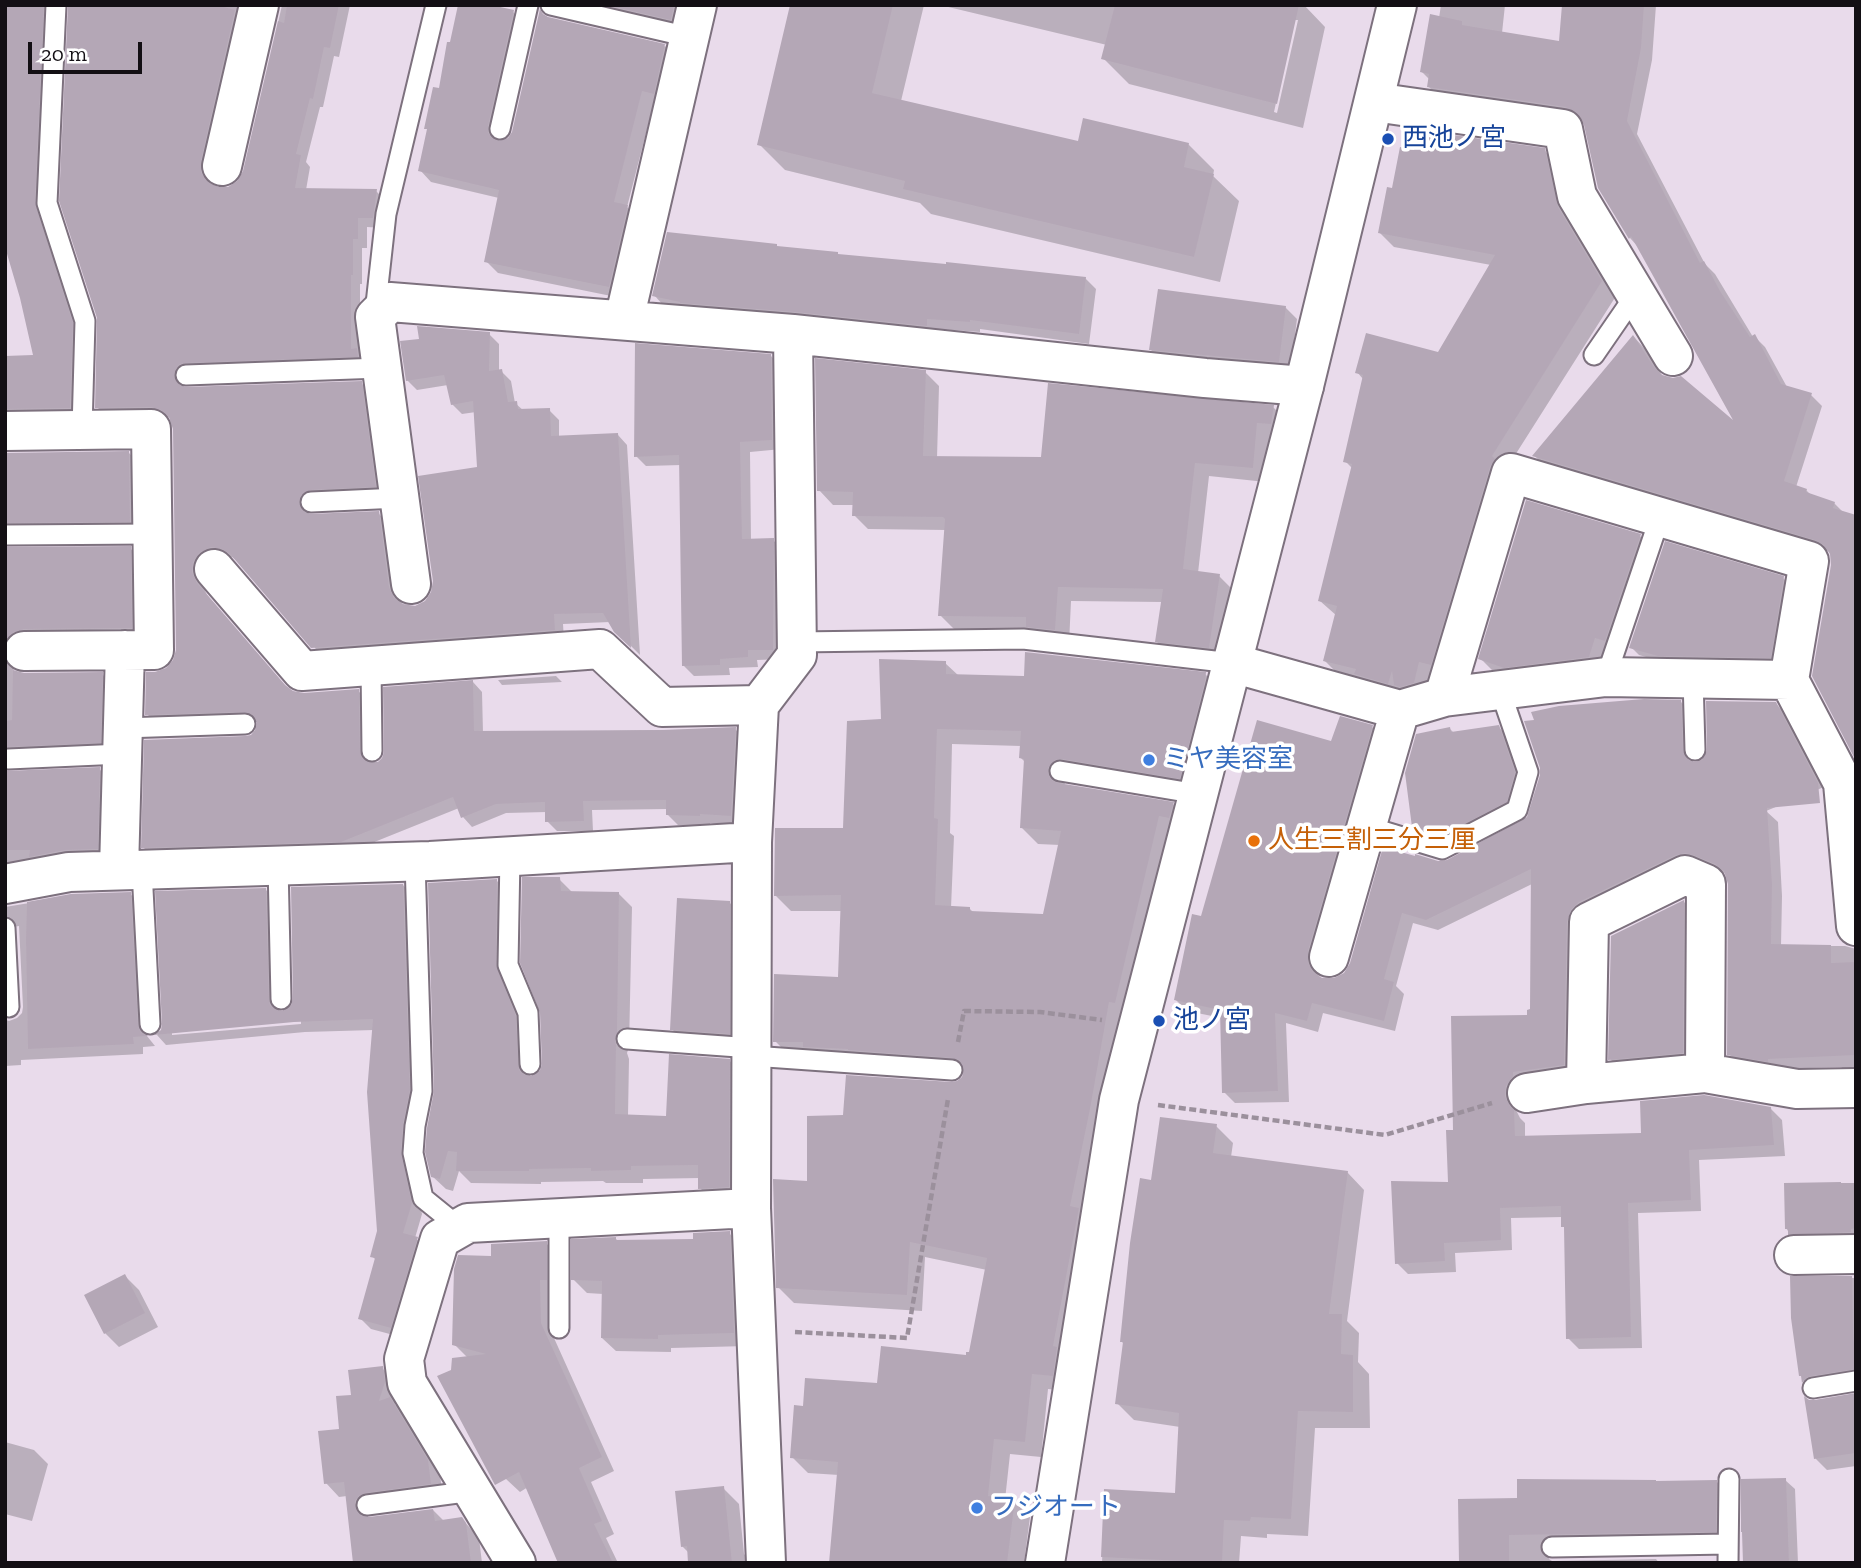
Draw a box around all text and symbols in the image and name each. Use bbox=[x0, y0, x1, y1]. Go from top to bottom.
scale bar bbox=[32, 28, 145, 72]
text: 20 m bbox=[41, 41, 87, 66]
place label: 西池ノ宮 bbox=[1402, 123, 1506, 155]
marker: 西池ノ宮 bbox=[1380, 131, 1396, 147]
place label: ミヤ美容室 bbox=[1163, 744, 1293, 776]
marker: ミヤ美容室 bbox=[1141, 752, 1157, 768]
place label: 人生三割三分三厘 bbox=[1268, 825, 1476, 857]
marker: 人生三割三分三厘 bbox=[1246, 833, 1262, 849]
place label: 池ノ宮 bbox=[1173, 1005, 1251, 1037]
marker: 池ノ宮 bbox=[1151, 1013, 1167, 1029]
place label: フジオート bbox=[991, 1492, 1121, 1524]
marker: フジオート bbox=[969, 1500, 985, 1516]

